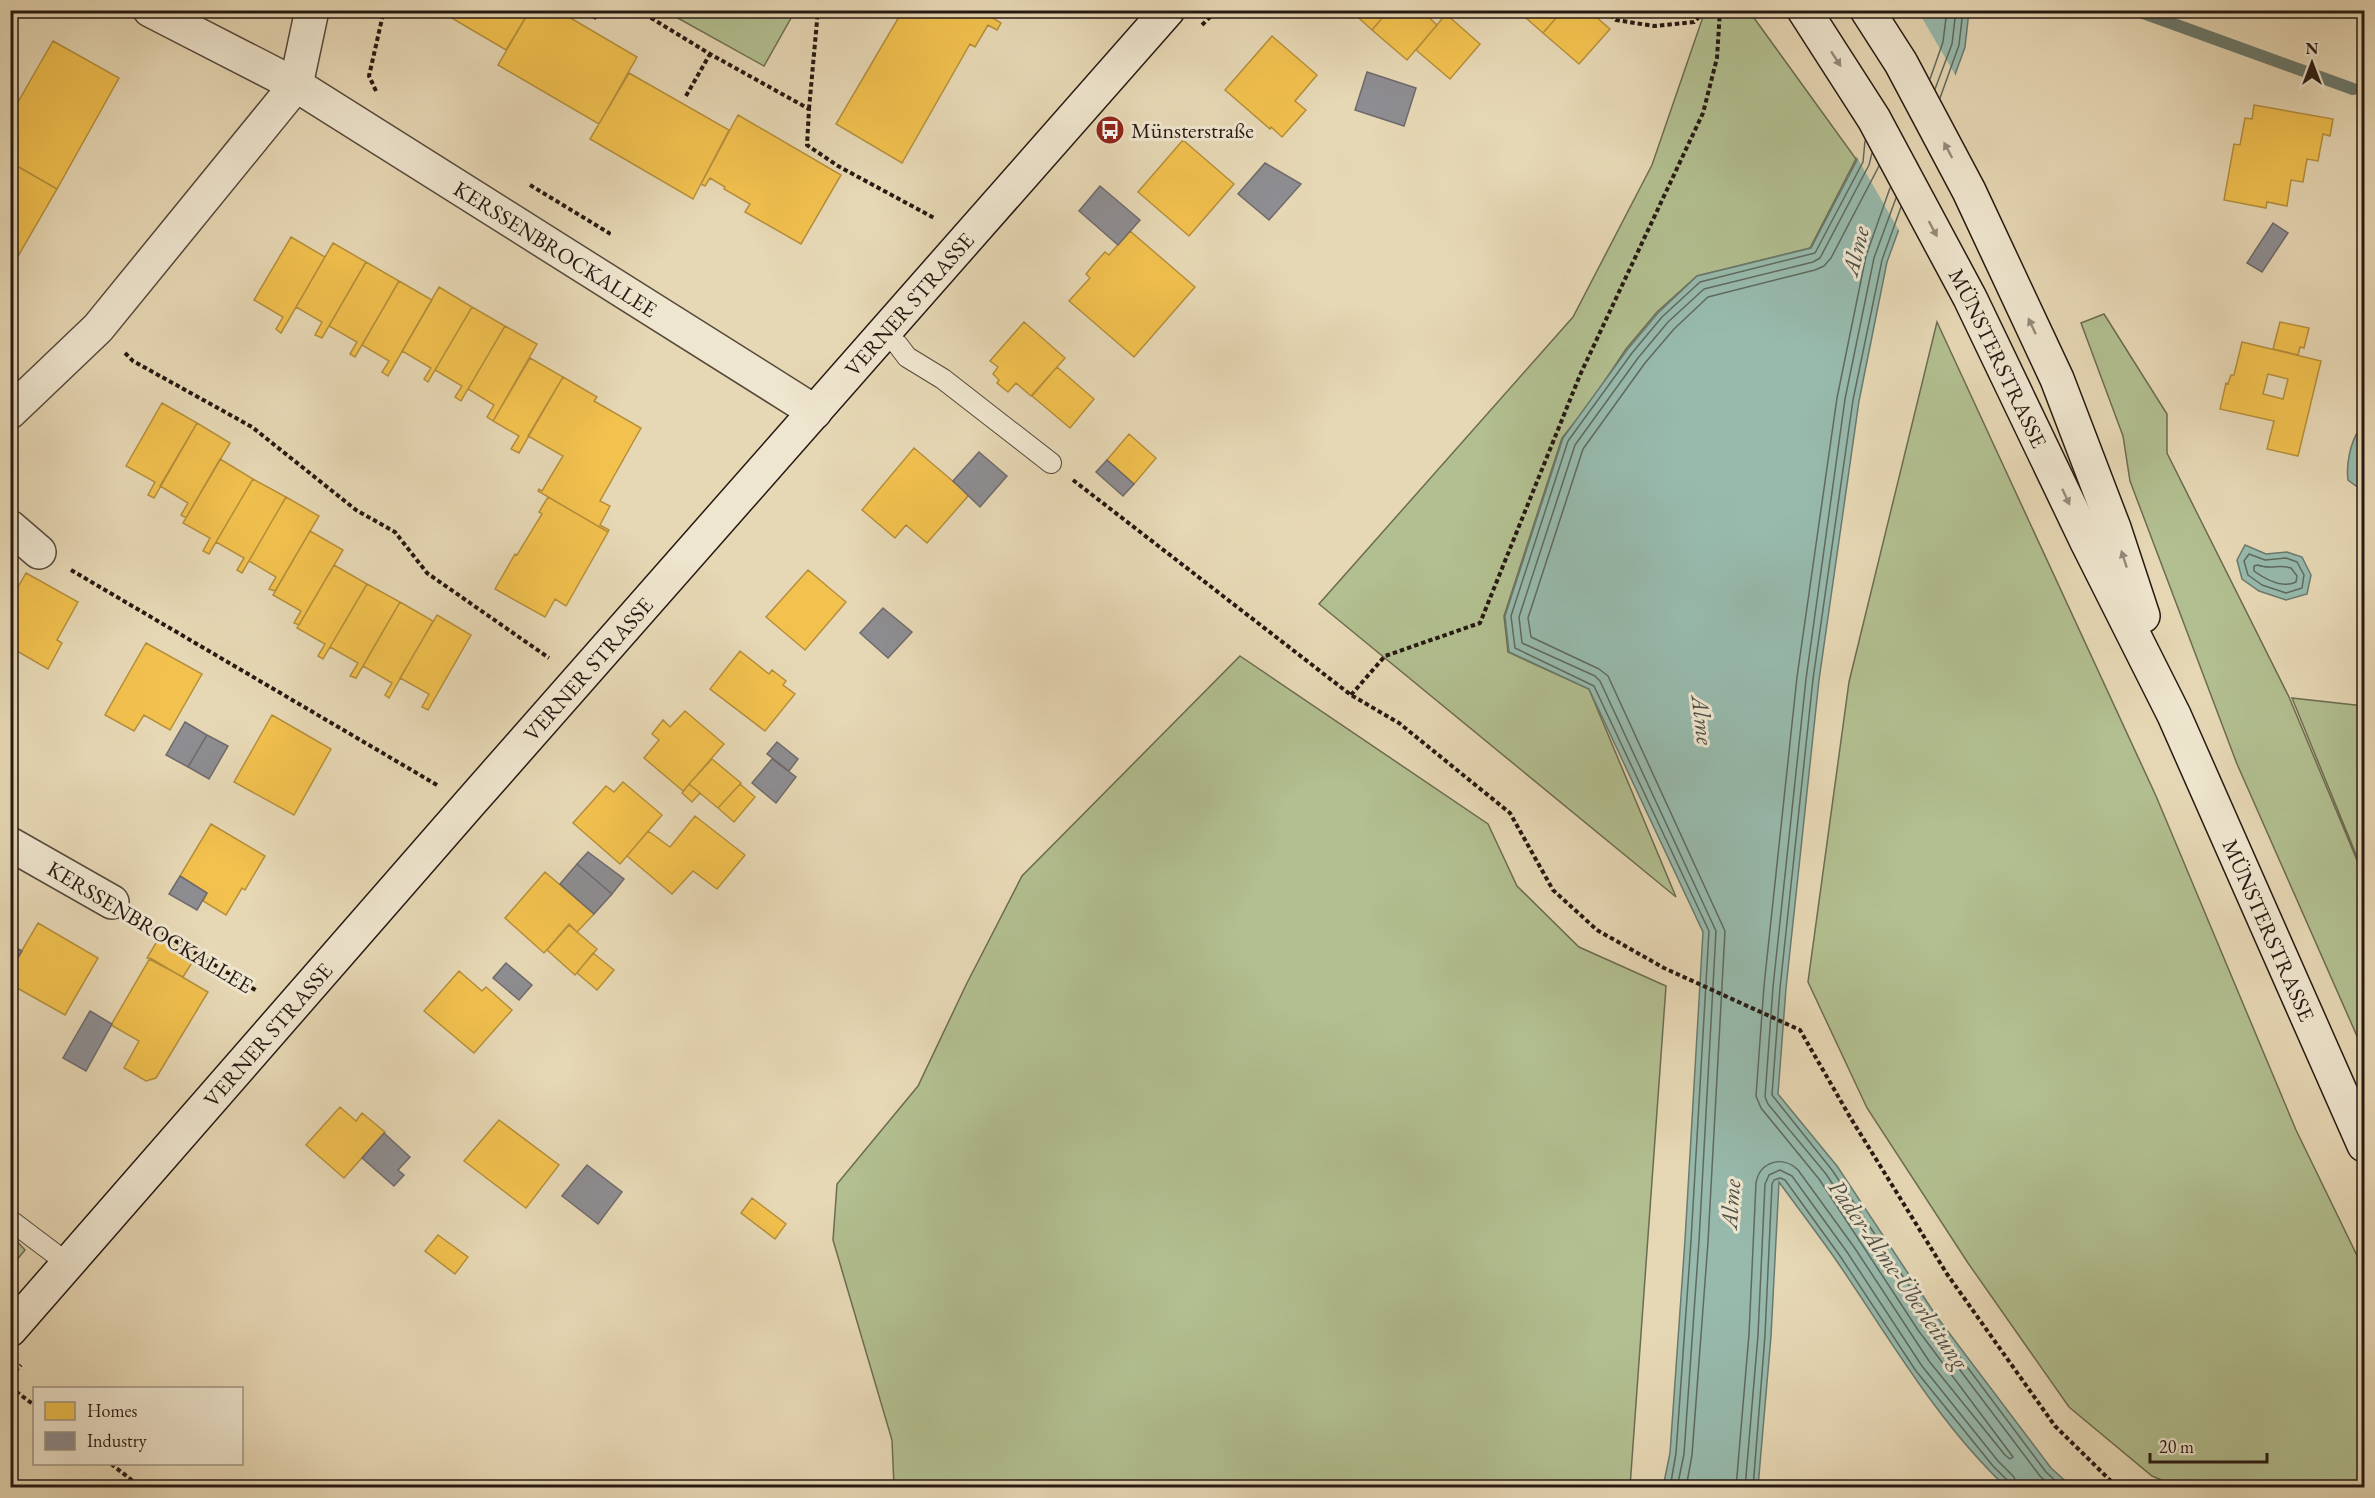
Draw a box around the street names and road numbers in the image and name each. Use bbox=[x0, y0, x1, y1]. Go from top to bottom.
street label: KERSSENBROCKALLEE bbox=[448, 174, 663, 324]
street label: VERNER STRASSE bbox=[838, 226, 980, 382]
street label: MÜNSTERSTRASSE bbox=[1942, 263, 2054, 453]
street label: VERNER STRASSE bbox=[517, 591, 659, 747]
street label: MÜNSTERSTRASSE bbox=[2216, 834, 2322, 1026]
street label: KERSSENBROCKALLEE bbox=[42, 854, 258, 1000]
street label: VERNER STRASSE bbox=[197, 956, 339, 1113]

